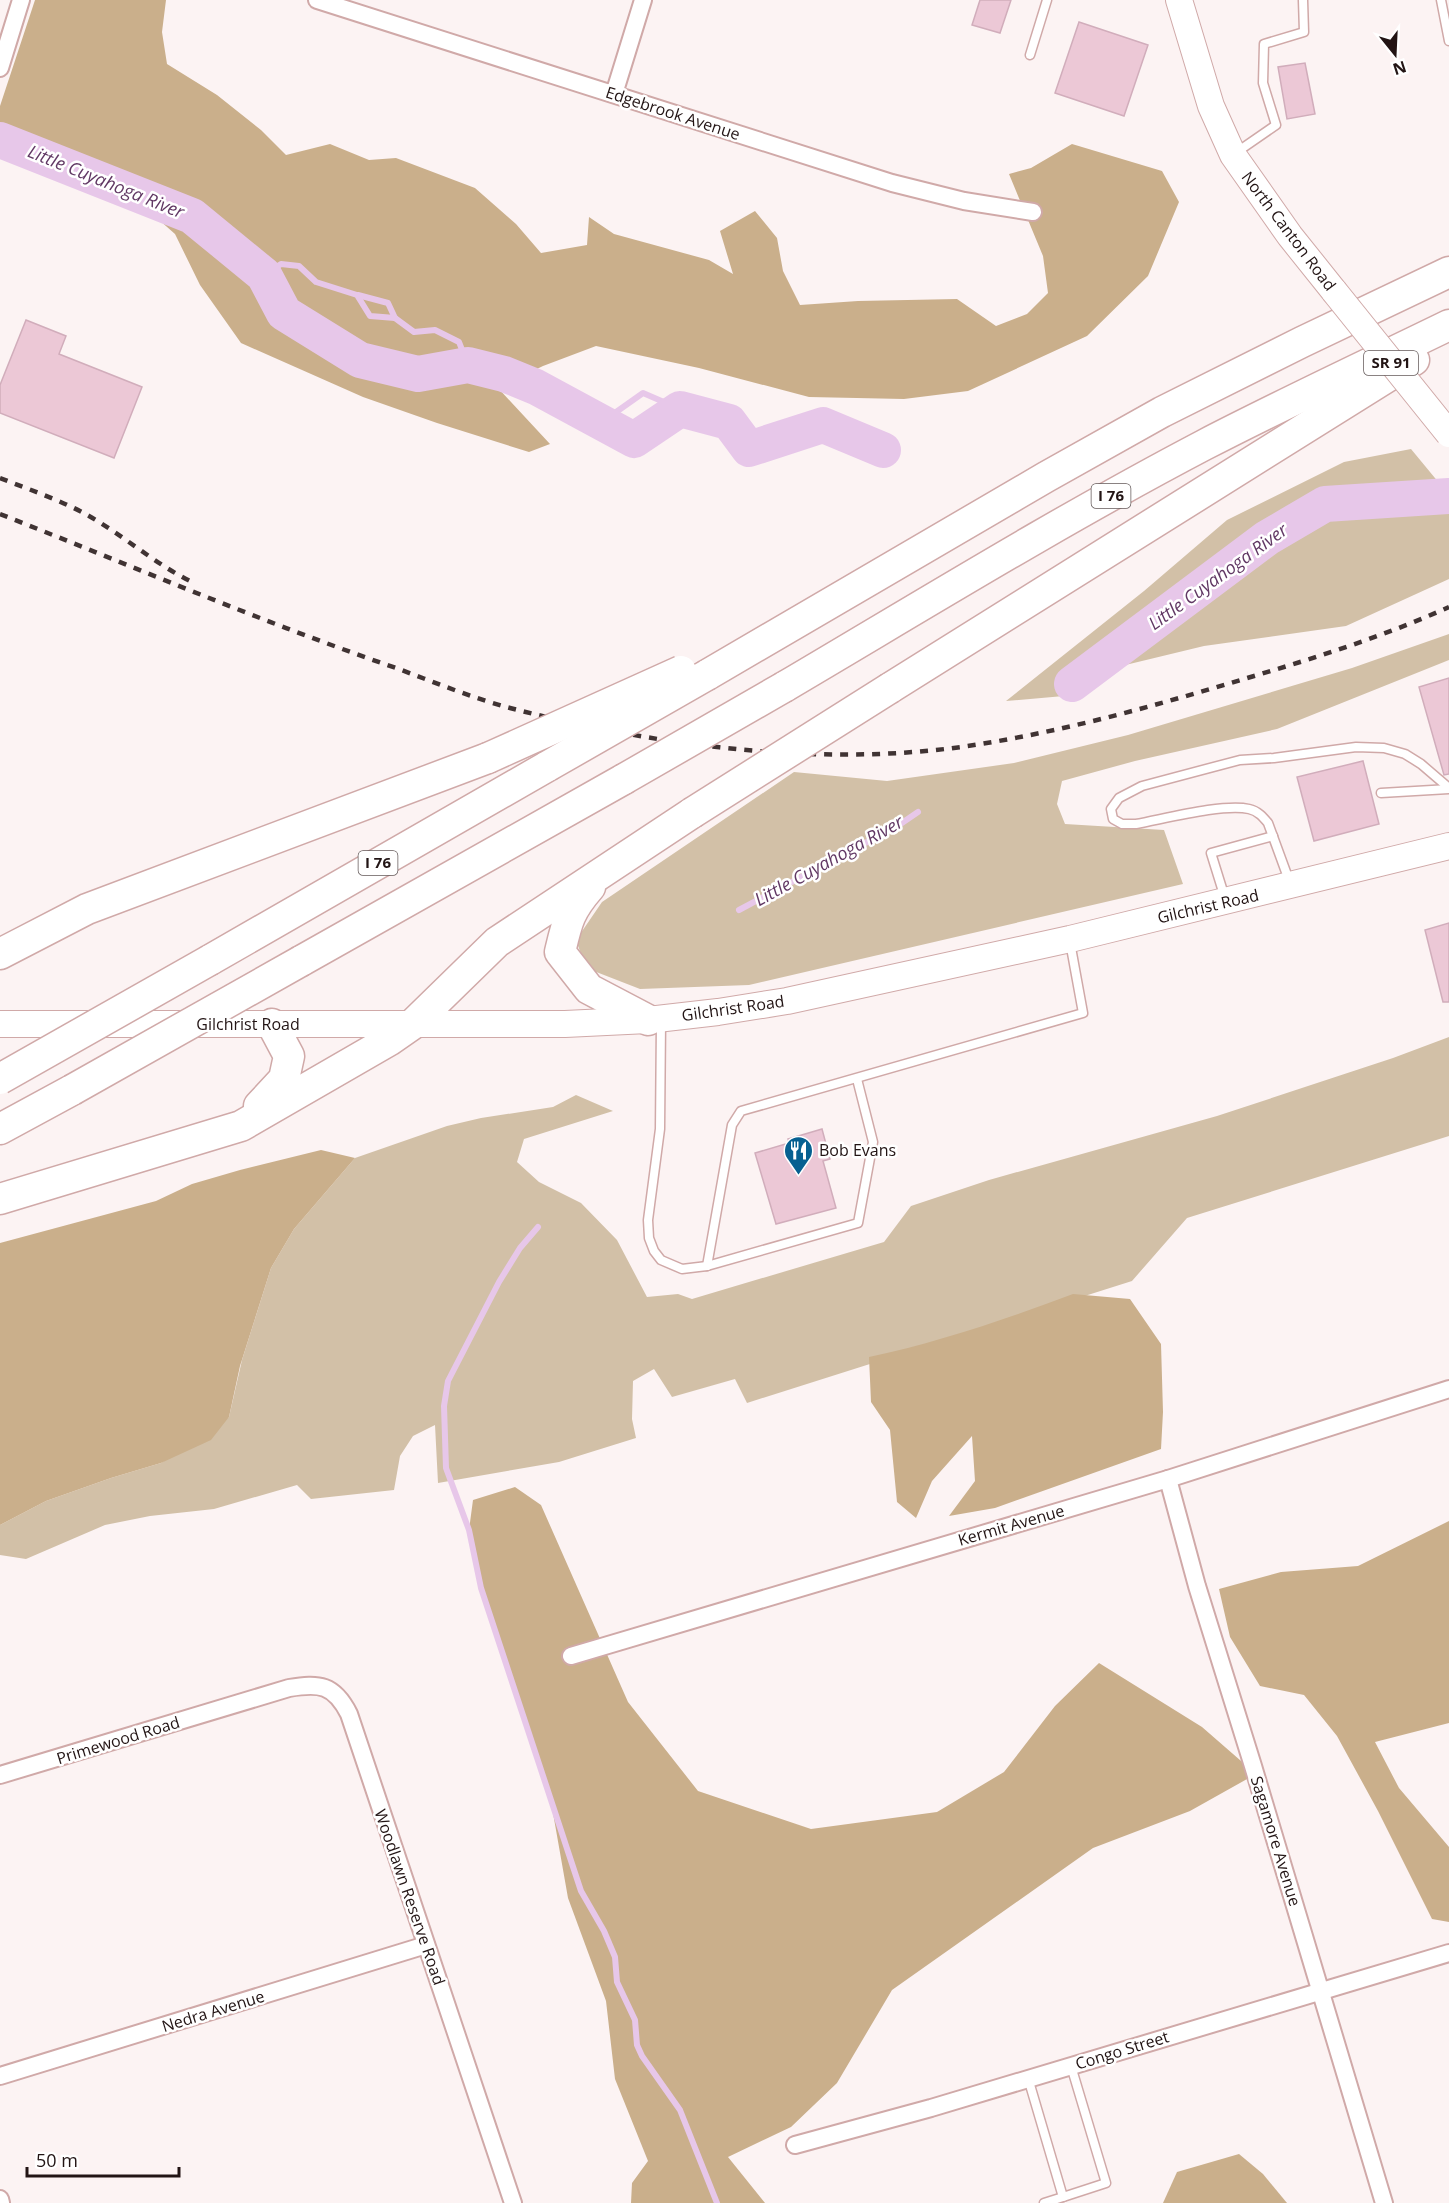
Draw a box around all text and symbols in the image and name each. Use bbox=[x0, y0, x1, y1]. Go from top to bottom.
north arrow bbox=[1365, 24, 1425, 84]
text: N bbox=[1390, 56, 1409, 81]
street label: Edgebrook Avenue bbox=[603, 81, 743, 145]
water label: Little Cuyahoga River bbox=[25, 139, 189, 224]
street label: North Canton Road bbox=[1237, 167, 1341, 295]
road number: SR 91 bbox=[1364, 351, 1418, 375]
road number: I 76 bbox=[1092, 484, 1130, 508]
water label: Little Cuyahoga River bbox=[1143, 517, 1293, 635]
water label: Little Cuyahoga River bbox=[750, 809, 908, 911]
road number: I 76 bbox=[358, 851, 398, 875]
street label: Gilchrist Road bbox=[1155, 884, 1261, 928]
street label: Gilchrist Road bbox=[680, 990, 786, 1026]
street label: Gilchrist Road bbox=[196, 1013, 300, 1035]
restaurant icon: Bob Evans bbox=[782, 1134, 814, 1176]
place label: Bob Evans bbox=[819, 1139, 896, 1161]
street label: Kermit Avenue bbox=[955, 1499, 1067, 1551]
street label: Primewood Road bbox=[54, 1711, 182, 1769]
street label: Sagamore Avenue bbox=[1246, 1773, 1306, 1909]
street label: Woodlawn Reserve Road bbox=[370, 1806, 450, 1988]
street label: Nedra Avenue bbox=[159, 1985, 267, 2037]
street label: Congo Street bbox=[1073, 2025, 1172, 2075]
scale bar bbox=[27, 2140, 178, 2178]
text: 50 m bbox=[36, 2148, 78, 2172]

